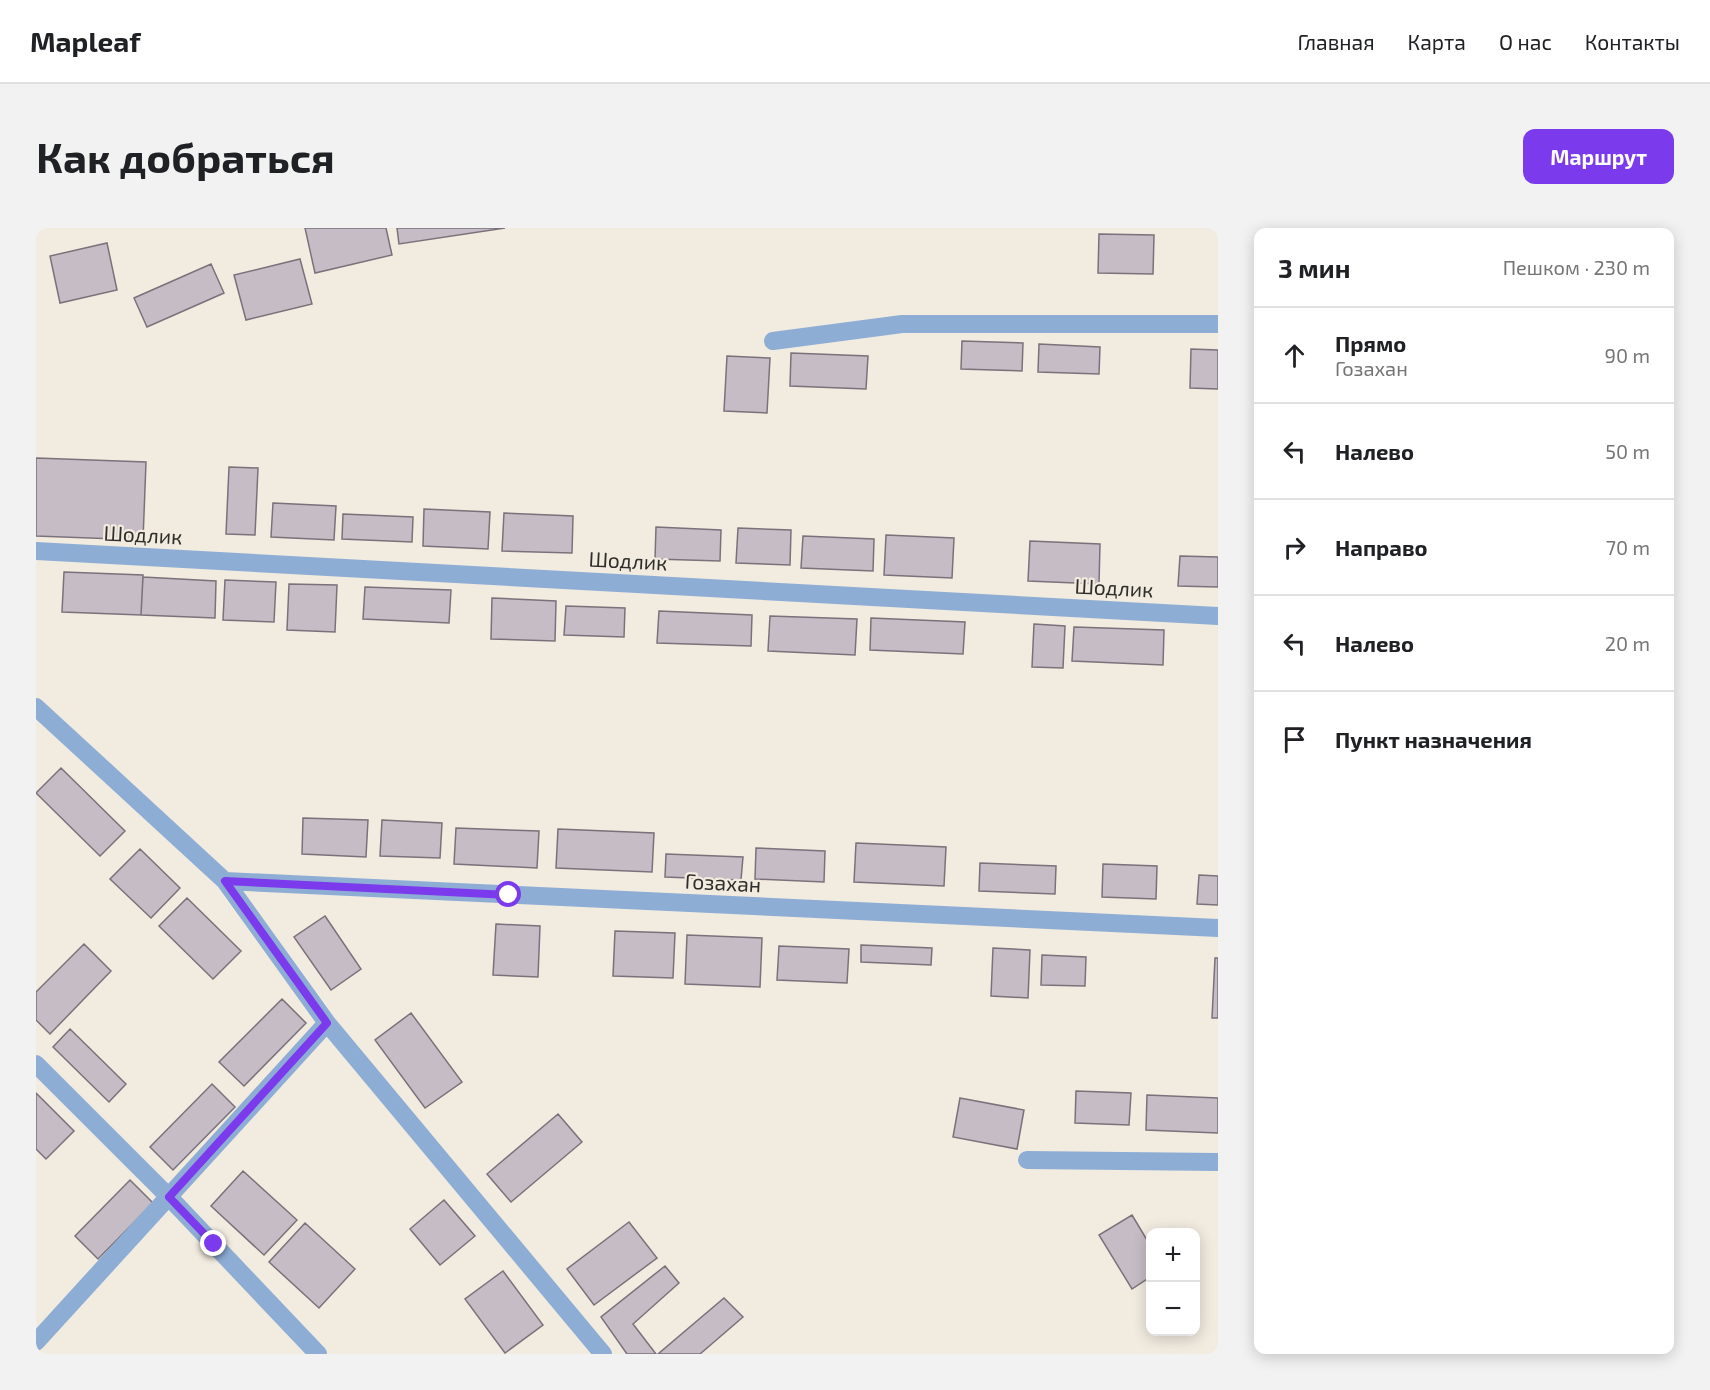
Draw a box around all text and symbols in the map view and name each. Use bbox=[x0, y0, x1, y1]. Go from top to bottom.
text: Mapleaf bbox=[30, 24, 141, 58]
text: Главная bbox=[1298, 29, 1375, 54]
text: Карта bbox=[1408, 29, 1466, 54]
text: О нас bbox=[1499, 29, 1552, 54]
text: Контакты bbox=[1585, 29, 1680, 54]
button: Маршрут bbox=[1523, 129, 1674, 184]
text: Как добраться bbox=[36, 131, 335, 181]
text: 3 мин bbox=[1278, 252, 1350, 283]
text: Пешком · 230 m bbox=[1503, 255, 1650, 279]
text: Прямо bbox=[1335, 330, 1406, 356]
icon: ahead bbox=[1278, 339, 1311, 372]
text: 90 m bbox=[1605, 343, 1650, 367]
text: Гозахан bbox=[1335, 356, 1408, 380]
icon: left bbox=[1278, 435, 1311, 468]
text: Налево bbox=[1335, 438, 1414, 464]
text: 50 m bbox=[1605, 439, 1650, 463]
street label: Шодлик bbox=[103, 519, 183, 549]
icon: right bbox=[1278, 531, 1311, 564]
text: Направо bbox=[1335, 534, 1428, 560]
text: 70 m bbox=[1606, 535, 1650, 559]
street label: Шодлик bbox=[588, 545, 668, 575]
street label: Шодлик bbox=[1074, 572, 1154, 602]
icon: left bbox=[1278, 627, 1311, 660]
text: Налево bbox=[1335, 630, 1414, 656]
text: 20 m bbox=[1605, 631, 1650, 655]
icon: arrive bbox=[1278, 723, 1311, 756]
text: Пункт назначения bbox=[1335, 726, 1532, 752]
street label: Гозахан bbox=[684, 868, 762, 896]
route start bbox=[495, 881, 521, 907]
map controls bbox=[1146, 1228, 1200, 1336]
button: + bbox=[1146, 1228, 1200, 1282]
route end bbox=[200, 1230, 226, 1256]
button: − bbox=[1146, 1282, 1200, 1336]

